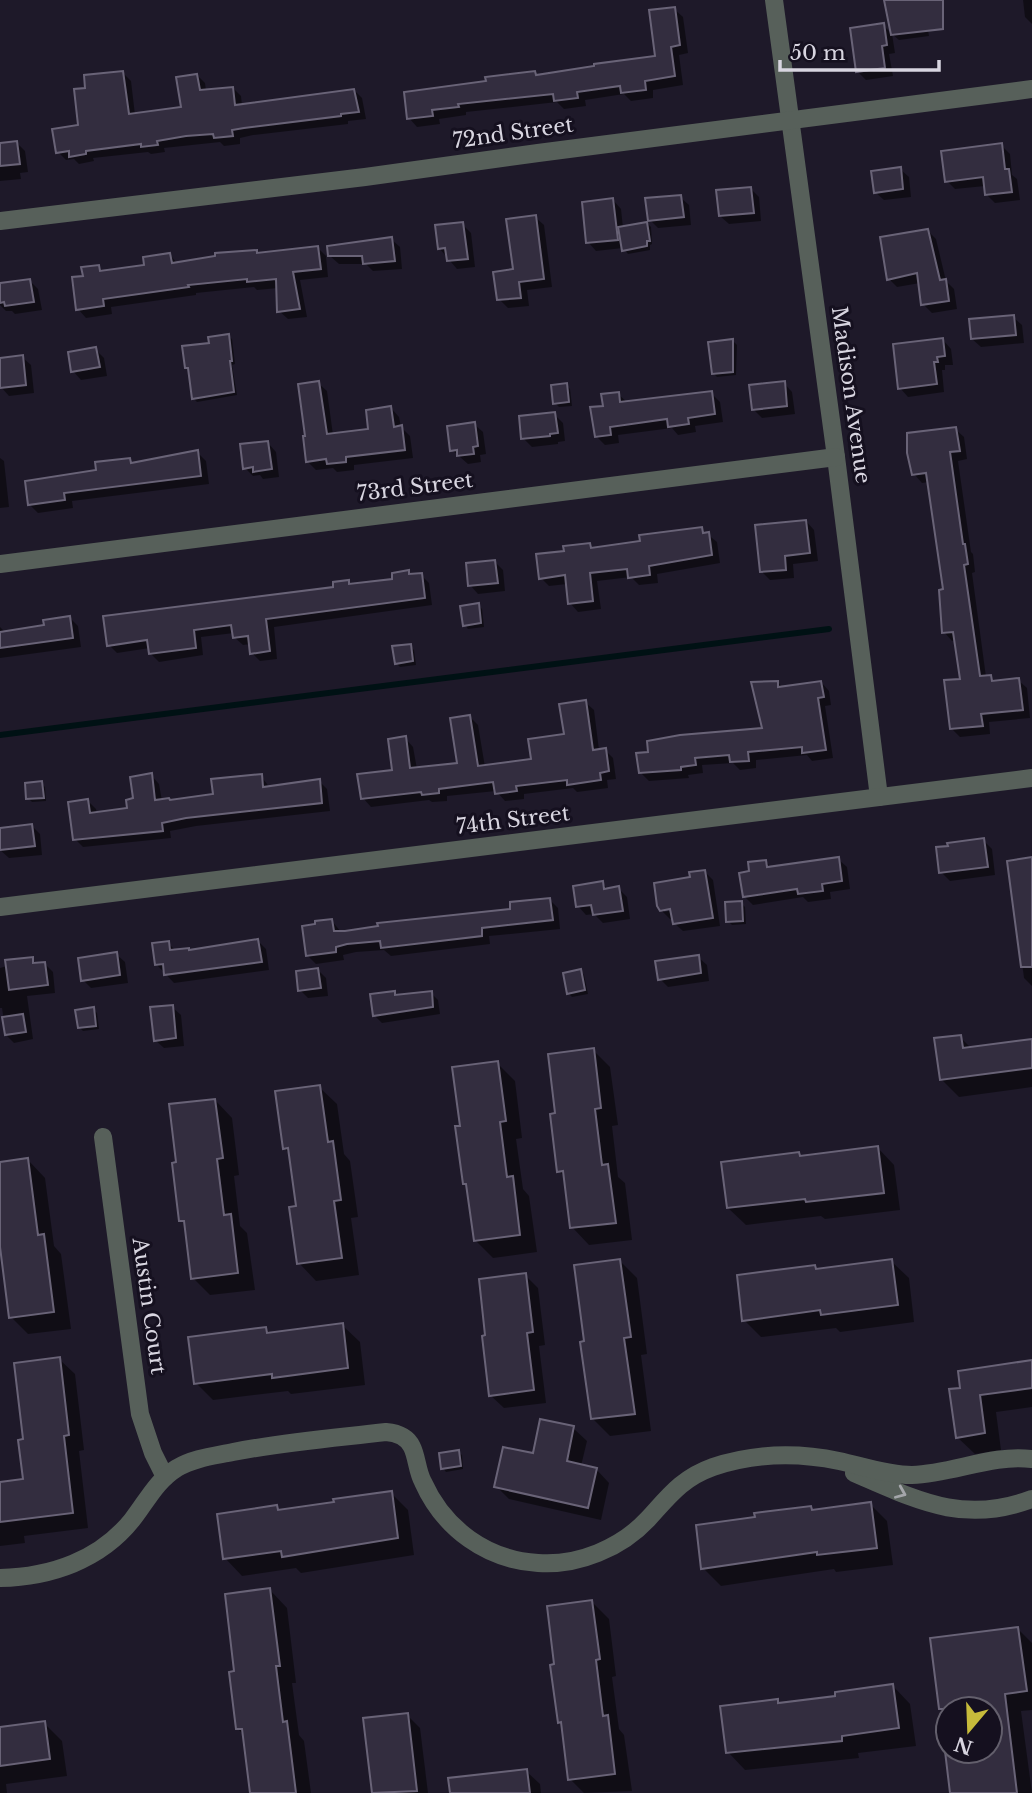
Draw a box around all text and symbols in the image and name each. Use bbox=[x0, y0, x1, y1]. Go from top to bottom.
scale bar bbox=[780, 28, 939, 72]
text: 50 m bbox=[790, 40, 846, 66]
street label: 72nd Street bbox=[451, 112, 575, 154]
street label: Madison Avenue bbox=[826, 305, 876, 485]
street label: 73rd Street bbox=[356, 467, 475, 507]
street label: 74th Street bbox=[455, 800, 571, 840]
street label: Austin Court bbox=[126, 1235, 171, 1376]
one-way arrow bbox=[894, 1485, 906, 1499]
north arrow bbox=[934, 1695, 1004, 1765]
text: N bbox=[951, 1732, 976, 1759]

